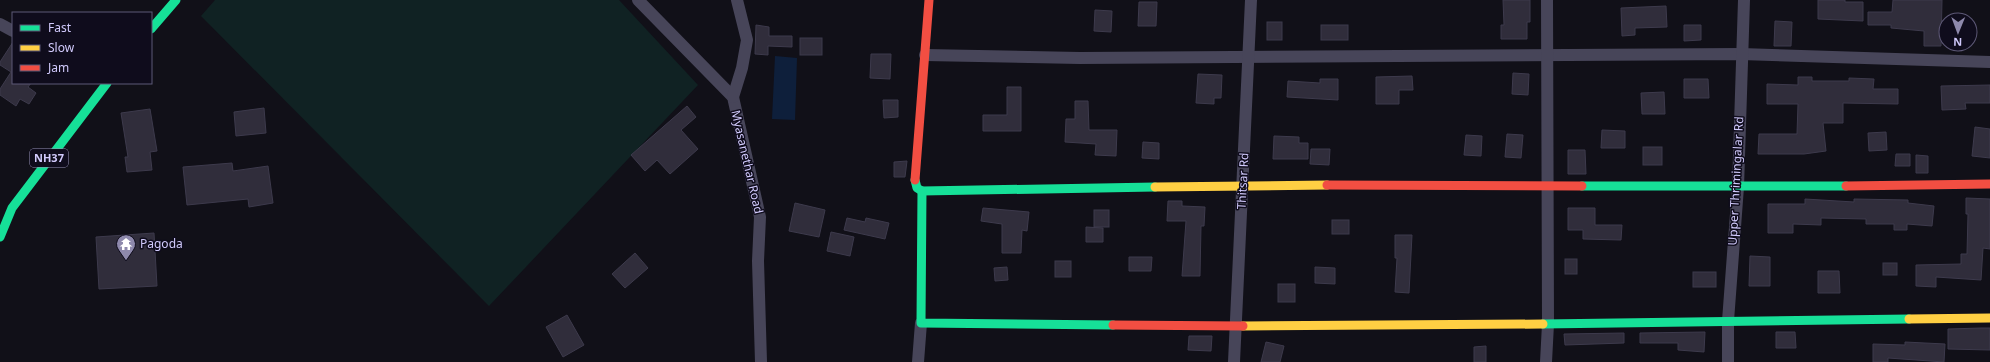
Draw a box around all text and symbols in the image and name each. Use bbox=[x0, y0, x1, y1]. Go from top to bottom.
legend bbox=[12, 12, 152, 84]
north arrow bbox=[1938, 12, 1978, 52]
text: Fast bbox=[48, 19, 72, 36]
text: N bbox=[1953, 35, 1962, 50]
text: Slow bbox=[48, 39, 75, 56]
text: Jam bbox=[47, 59, 69, 76]
street label: Myasanethar Road bbox=[727, 108, 768, 215]
street label: Upper Thrimingalar Rd bbox=[1724, 116, 1747, 246]
road number: NH37 bbox=[30, 149, 68, 167]
street label: Thitsar Rd bbox=[1233, 152, 1252, 210]
temple icon: Pagoda bbox=[115, 233, 137, 261]
place label: Pagoda bbox=[140, 235, 183, 252]

